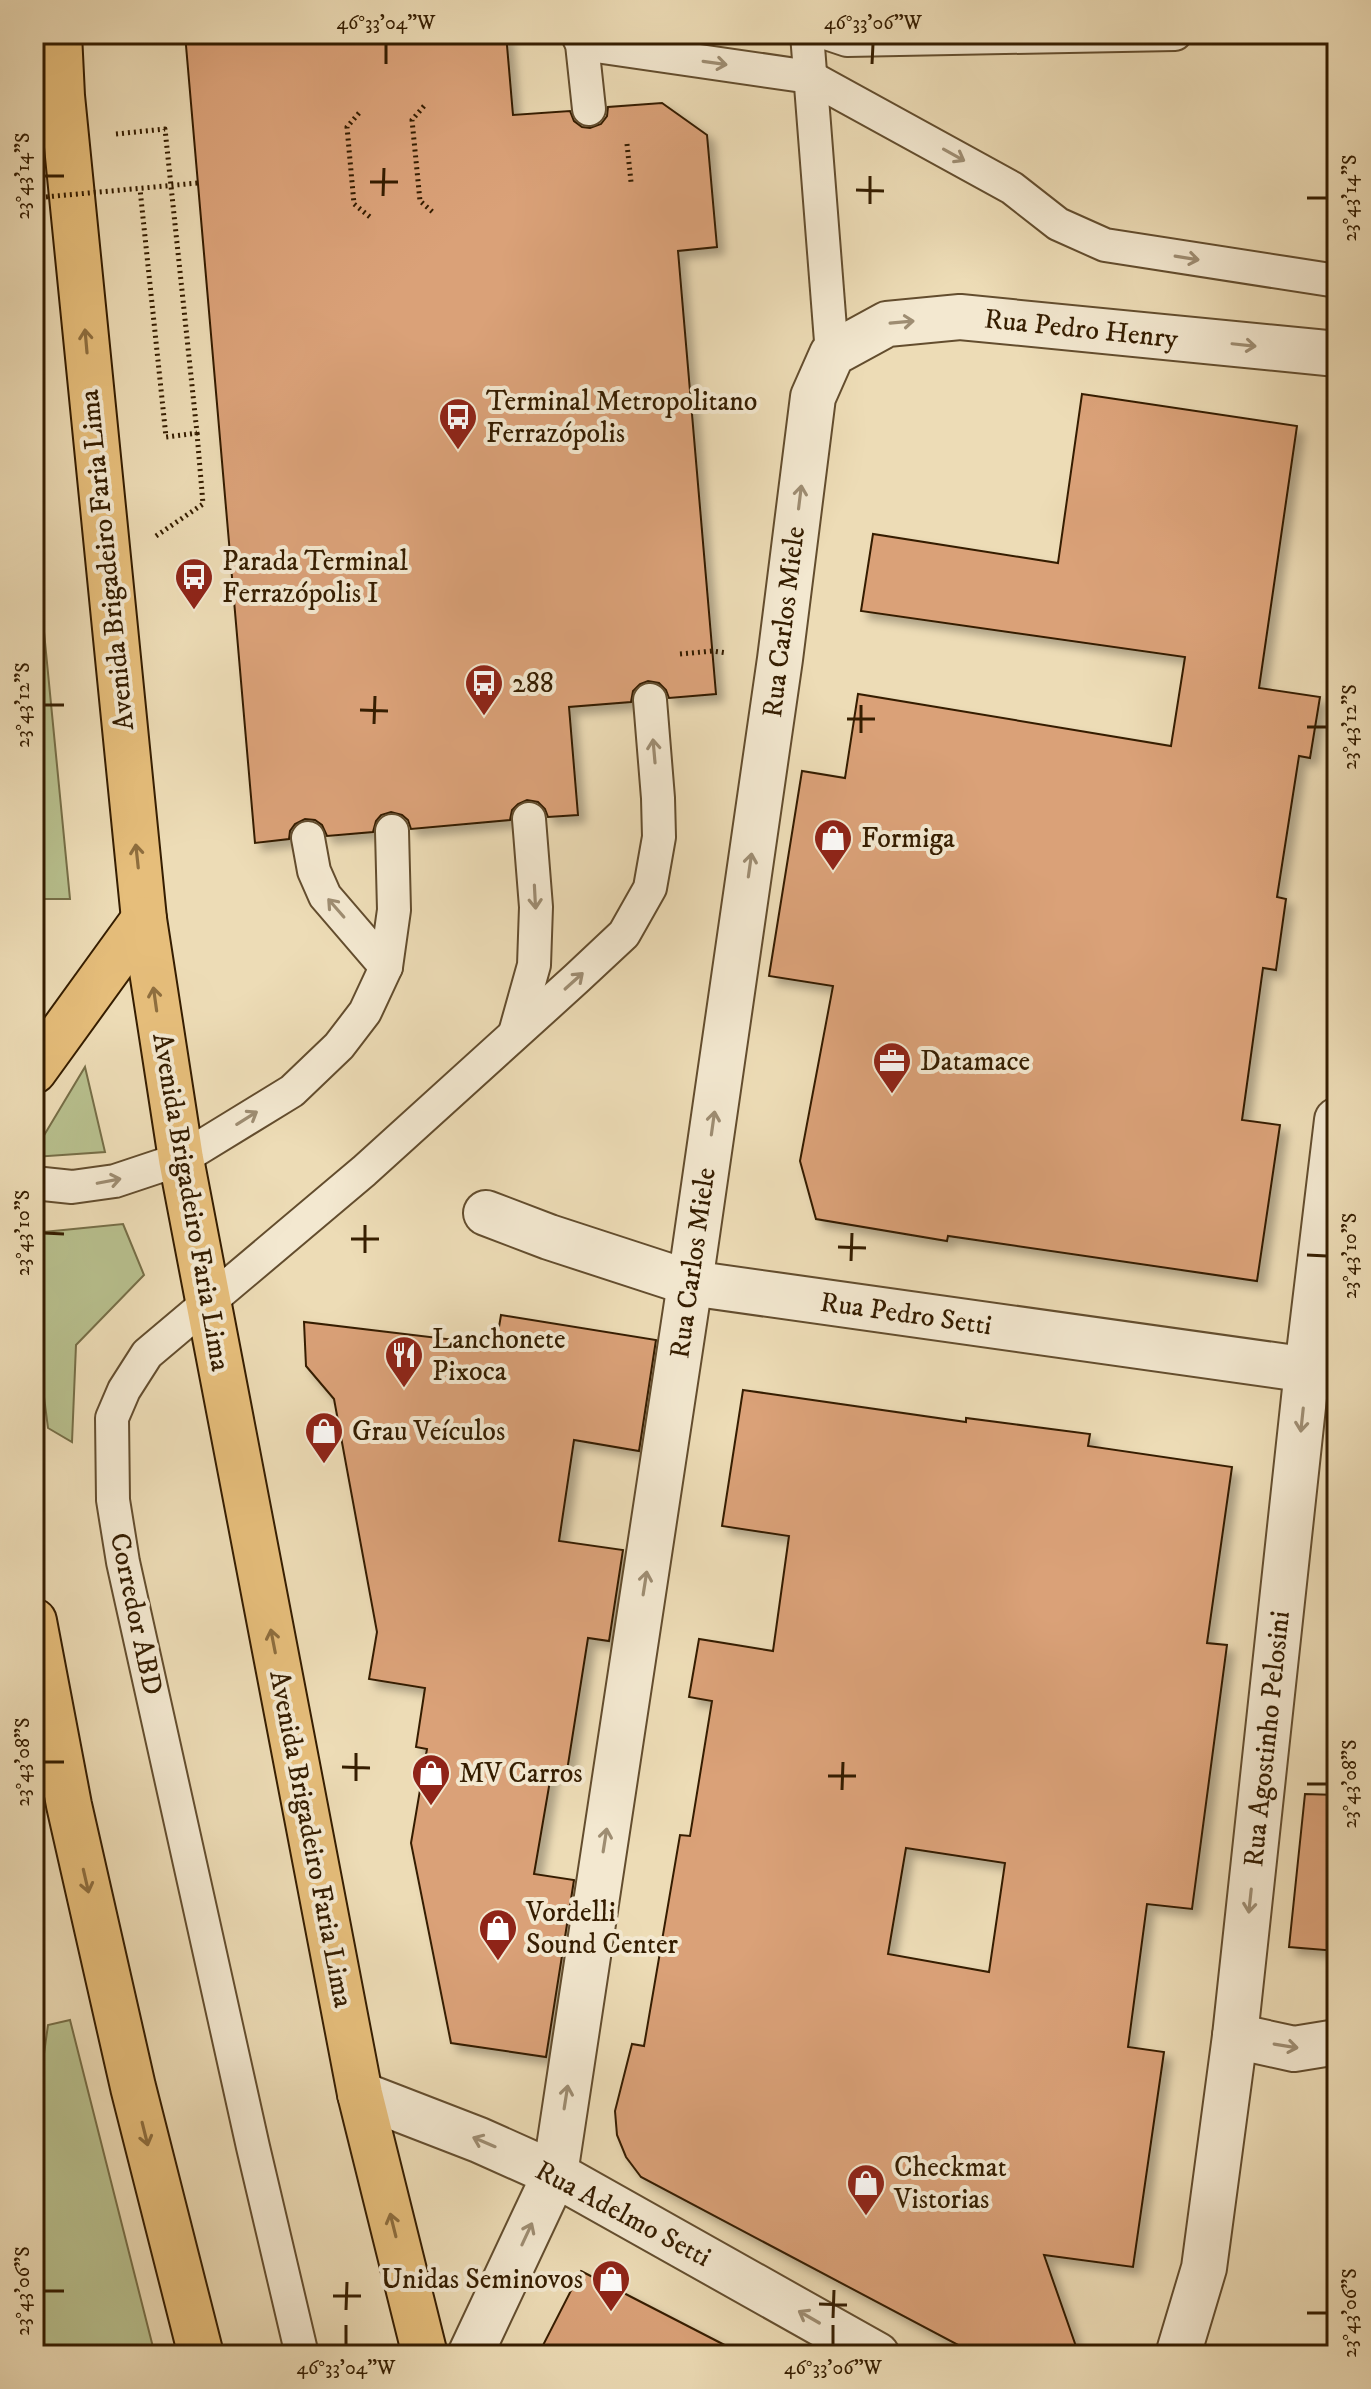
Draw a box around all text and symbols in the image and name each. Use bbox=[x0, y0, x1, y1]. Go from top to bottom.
text: 46°33'04"W bbox=[337, 11, 436, 36]
text: 46°33'06"W bbox=[824, 11, 923, 36]
one-way arrow bbox=[702, 56, 727, 71]
text: 23°43'14"S bbox=[11, 132, 36, 220]
one-way arrow bbox=[941, 148, 965, 164]
text: 23°43'14"S bbox=[1338, 154, 1363, 242]
one-way arrow bbox=[1174, 251, 1199, 266]
street label: Rua Pedro Henry bbox=[982, 301, 1180, 357]
one-way arrow bbox=[888, 314, 915, 329]
one-way arrow bbox=[78, 328, 93, 355]
one-way arrow bbox=[1230, 337, 1257, 352]
place label: Terminal Metropolitano Ferrazópolis bbox=[486, 384, 757, 451]
street label: Avenida Brigadeiro Faria Lima bbox=[72, 388, 142, 732]
bus stop icon: Terminal Metropolitano Ferrazópolis bbox=[437, 396, 479, 451]
one-way arrow bbox=[793, 485, 808, 510]
street label: Rua Carlos Miele bbox=[755, 524, 813, 720]
place label: Parada Terminal Ferrazópolis I bbox=[222, 544, 409, 611]
bus stop icon: Parada Terminal Ferrazópolis I bbox=[173, 556, 215, 611]
text: 23°43'12"S bbox=[11, 662, 36, 748]
bus stop icon: 288 bbox=[463, 662, 505, 717]
place label: 288 bbox=[512, 666, 554, 701]
text: 23°43'12"S bbox=[1338, 684, 1363, 770]
one-way arrow bbox=[646, 738, 661, 765]
shop icon: Formiga bbox=[812, 817, 854, 872]
place label: Formiga bbox=[861, 821, 955, 856]
one-way arrow bbox=[129, 843, 144, 870]
one-way arrow bbox=[743, 853, 758, 879]
one-way arrow bbox=[527, 883, 542, 910]
one-way arrow bbox=[327, 898, 345, 919]
one-way arrow bbox=[563, 973, 583, 991]
one-way arrow bbox=[147, 987, 162, 1012]
street label: Avenida Brigadeiro Faria Lima bbox=[144, 1030, 238, 1374]
office icon: Datamace bbox=[871, 1040, 913, 1095]
place label: Datamace bbox=[920, 1044, 1030, 1079]
one-way arrow bbox=[235, 1110, 258, 1126]
one-way arrow bbox=[706, 1111, 721, 1136]
street label: Rua Carlos Miele bbox=[662, 1165, 724, 1361]
one-way arrow bbox=[95, 1173, 121, 1188]
text: 23°43'10"S bbox=[11, 1190, 36, 1276]
text: 23°43'10"S bbox=[1338, 1213, 1363, 1299]
street label: Rua Pedro Setti bbox=[818, 1285, 994, 1343]
place label: Lanchonete Pixoca bbox=[432, 1322, 566, 1389]
restaurant icon: Lanchonete Pixoca bbox=[383, 1334, 425, 1389]
one-way arrow bbox=[1294, 1406, 1309, 1433]
shop icon: Grau Veículos bbox=[303, 1410, 345, 1465]
place label: Grau Veículos bbox=[352, 1414, 505, 1449]
street label: Corredor ABD bbox=[102, 1530, 170, 1698]
one-way arrow bbox=[638, 1571, 653, 1596]
street label: Rua Agostinho Pelosini bbox=[1236, 1609, 1298, 1869]
one-way arrow bbox=[265, 1629, 280, 1654]
street label: Avenida Brigadeiro Faria Lima bbox=[261, 1668, 361, 2011]
text: 23°43'08"S bbox=[11, 1718, 36, 1806]
text: 23°43'08"S bbox=[1338, 1740, 1363, 1828]
shop icon: MV Carros bbox=[410, 1752, 452, 1807]
place label: MV Carros bbox=[459, 1756, 583, 1791]
one-way arrow bbox=[599, 1828, 614, 1853]
one-way arrow bbox=[79, 1868, 94, 1893]
one-way arrow bbox=[1242, 1887, 1257, 1914]
place label: Vordelli Sound Center bbox=[525, 1895, 679, 1962]
shop icon: Vordelli Sound Center bbox=[477, 1907, 519, 1962]
one-way arrow bbox=[1273, 2039, 1298, 2054]
one-way arrow bbox=[559, 2085, 574, 2110]
one-way arrow bbox=[138, 2121, 153, 2147]
one-way arrow bbox=[472, 2134, 496, 2149]
place label: Checkmat Vistorias bbox=[893, 2150, 1007, 2217]
street label: Rua Adelmo Setti bbox=[529, 2153, 717, 2275]
shop icon: Checkmat Vistorias bbox=[845, 2162, 887, 2217]
one-way arrow bbox=[384, 2213, 399, 2238]
one-way arrow bbox=[520, 2222, 535, 2246]
text: 23°43'06"S bbox=[11, 2246, 36, 2336]
shop icon: Unidas Seminovos bbox=[590, 2258, 632, 2313]
place label: Unidas Seminovos bbox=[381, 2262, 583, 2297]
text: 23°43'06"S bbox=[1338, 2268, 1363, 2358]
one-way arrow bbox=[798, 2308, 821, 2324]
text: 46°33'04"W bbox=[297, 2356, 396, 2381]
text: 46°33'06"W bbox=[784, 2356, 883, 2381]

